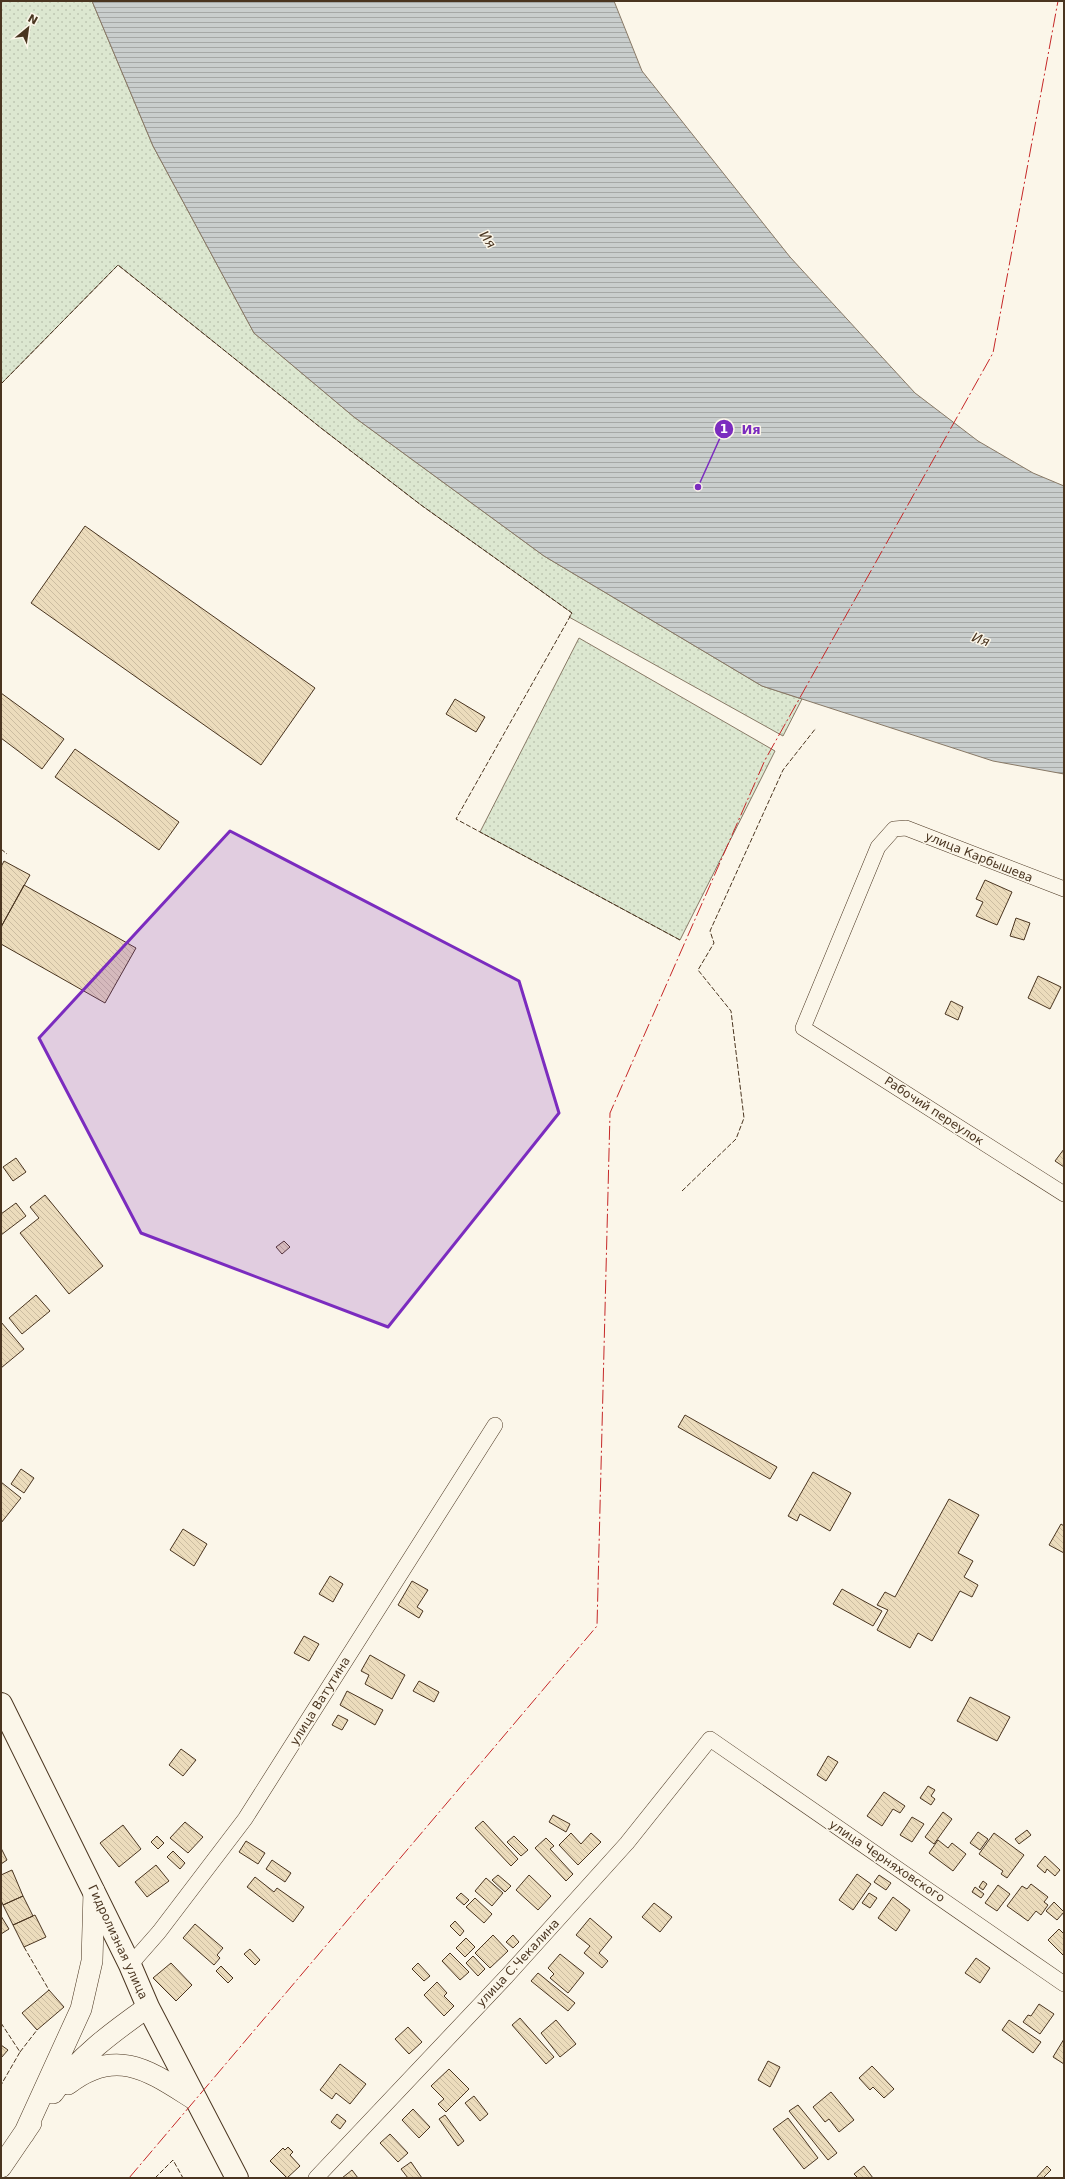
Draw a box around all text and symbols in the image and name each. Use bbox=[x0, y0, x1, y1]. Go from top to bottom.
north arrow bbox=[8, 8, 48, 48]
text: N bbox=[25, 12, 40, 28]
water label: Ия bbox=[476, 228, 499, 251]
callout: Ия bbox=[714, 417, 769, 442]
text: 1 bbox=[720, 422, 728, 436]
text: Ия bbox=[741, 422, 761, 437]
water label: Ия bbox=[970, 629, 992, 650]
street label: улица Карбышева bbox=[923, 829, 1035, 885]
street label: Рабочий переулок bbox=[882, 1074, 986, 1148]
street label: улица Ватутина bbox=[287, 1654, 353, 1748]
street label: улица Черняховского bbox=[826, 1817, 948, 1905]
street label: Гидролизная улица bbox=[85, 1883, 151, 2001]
street label: улица С.Чекалина bbox=[474, 1916, 562, 2010]

